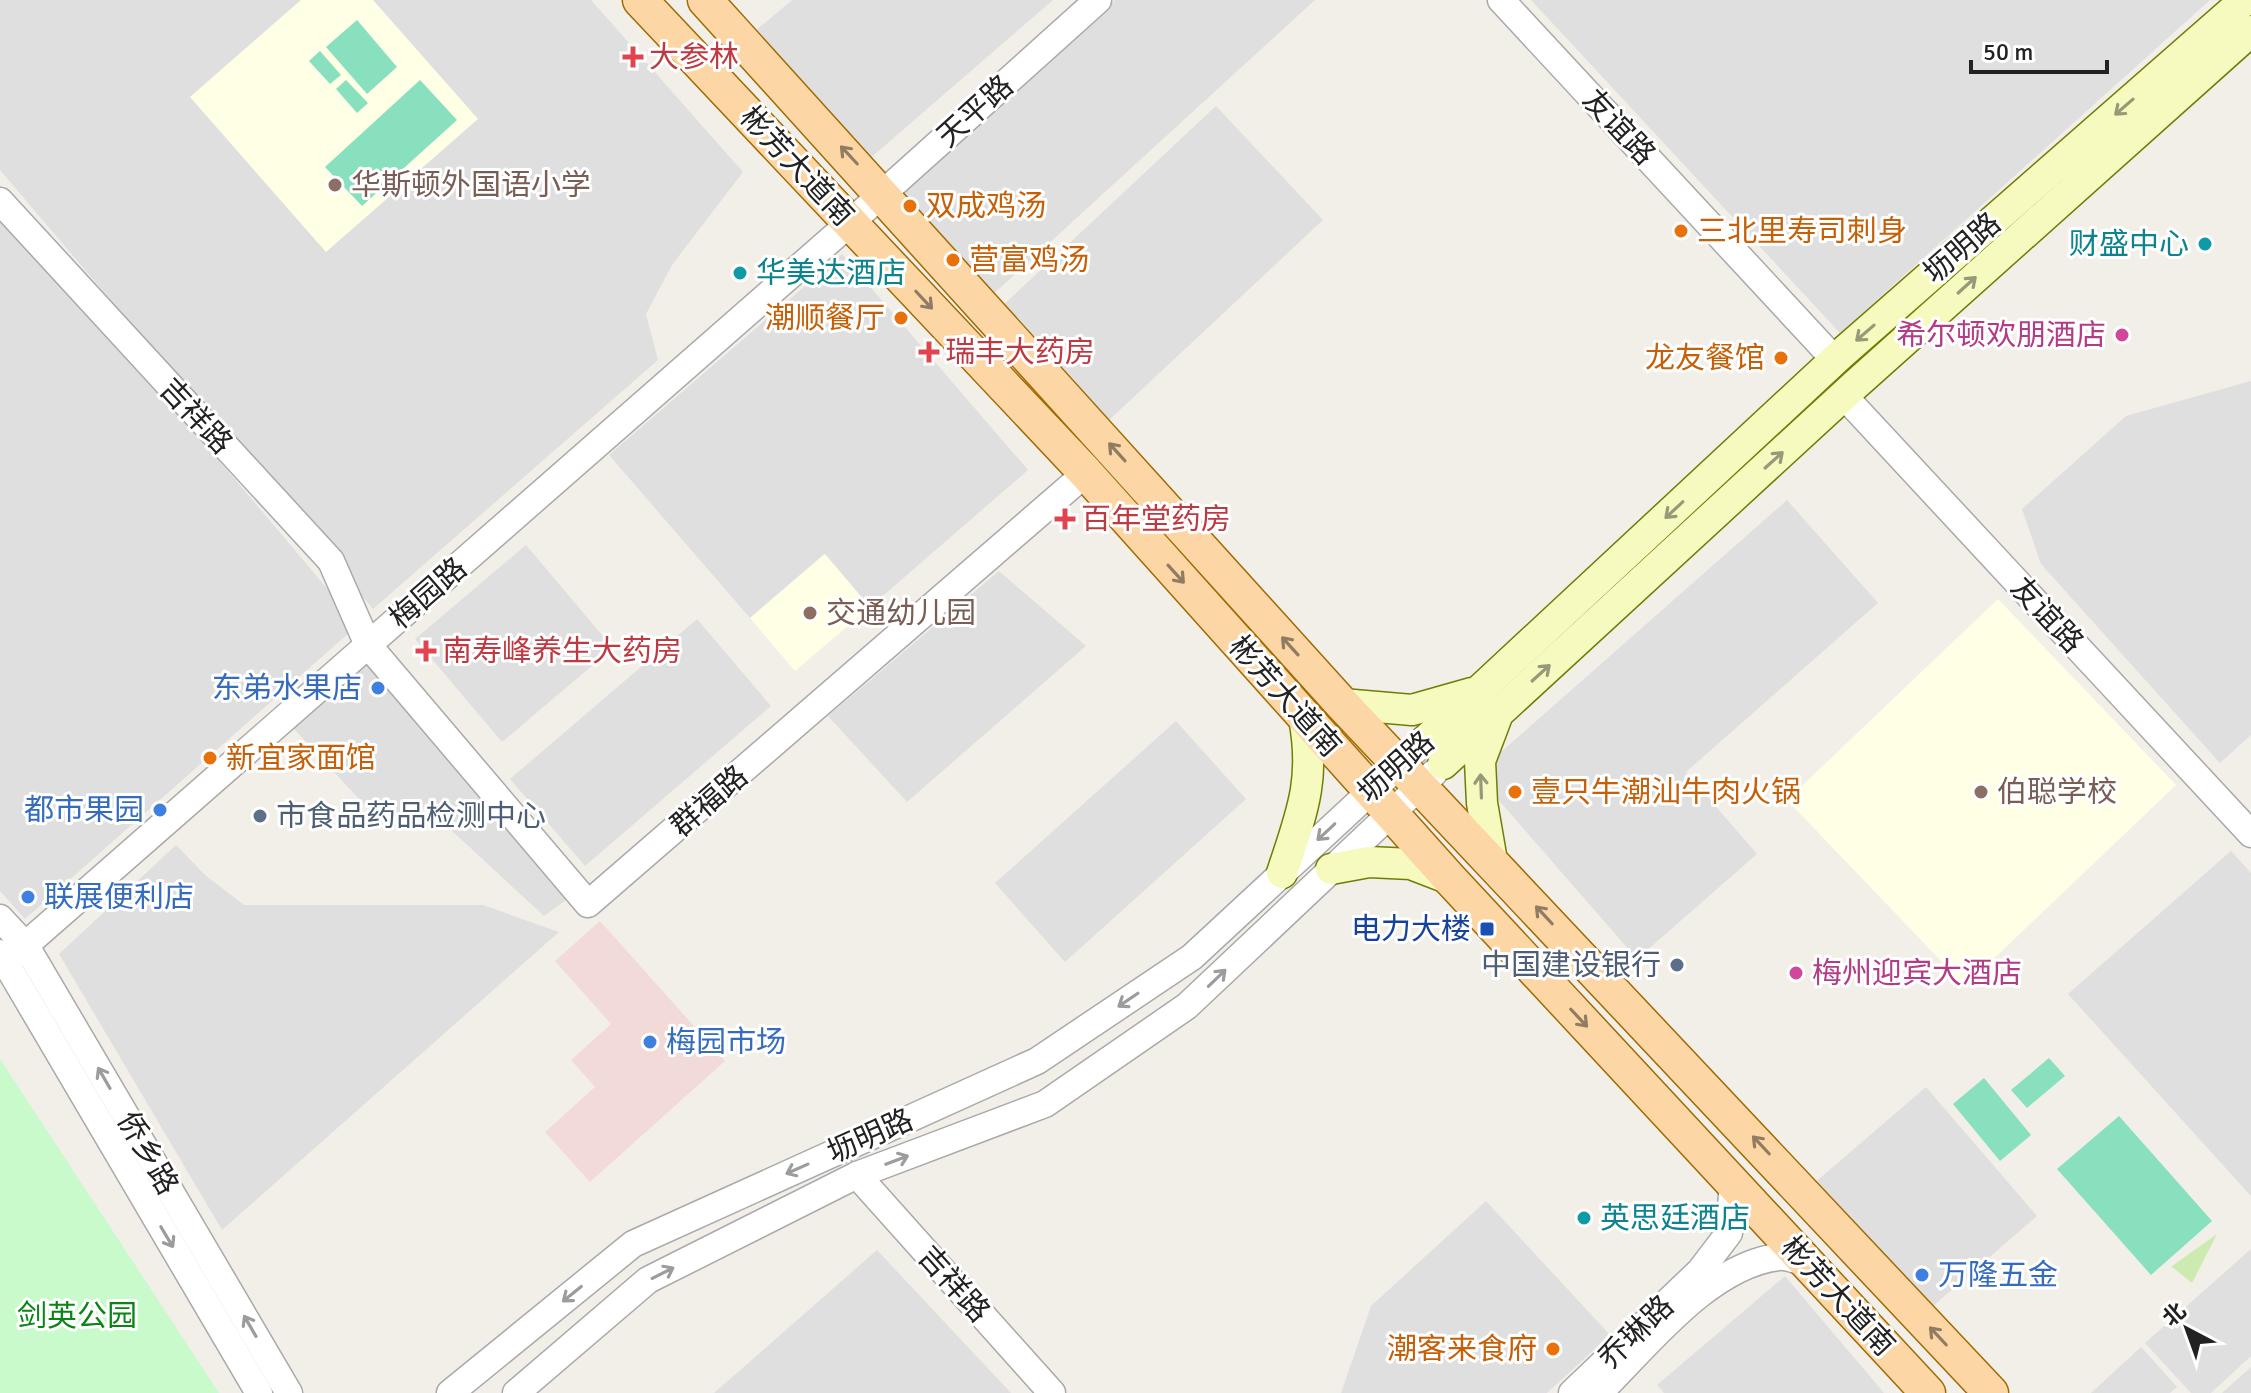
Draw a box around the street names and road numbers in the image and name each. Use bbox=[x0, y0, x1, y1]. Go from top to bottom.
street label: 天平路 bbox=[930, 68, 1021, 155]
street label: 友谊路 bbox=[1574, 82, 1663, 173]
street label: 彬芳大道南 bbox=[732, 99, 861, 234]
street label: 坜明路 bbox=[1916, 205, 2008, 292]
street label: 吉祥路 bbox=[151, 371, 240, 462]
street label: 梅园路 bbox=[382, 550, 474, 637]
street label: 友谊路 bbox=[2002, 570, 2091, 661]
street label: 彬芳大道南 bbox=[1221, 628, 1349, 764]
street label: 坜明路 bbox=[1351, 724, 1442, 811]
street label: 群福路 bbox=[663, 758, 755, 845]
street label: 坜明路 bbox=[822, 1101, 919, 1172]
street label: 侨乡路 bbox=[109, 1105, 186, 1201]
street label: 彬芳大道南 bbox=[1773, 1229, 1902, 1364]
street label: 吉祥路 bbox=[910, 1239, 997, 1330]
street label: 乔琳路 bbox=[1591, 1288, 1682, 1377]

